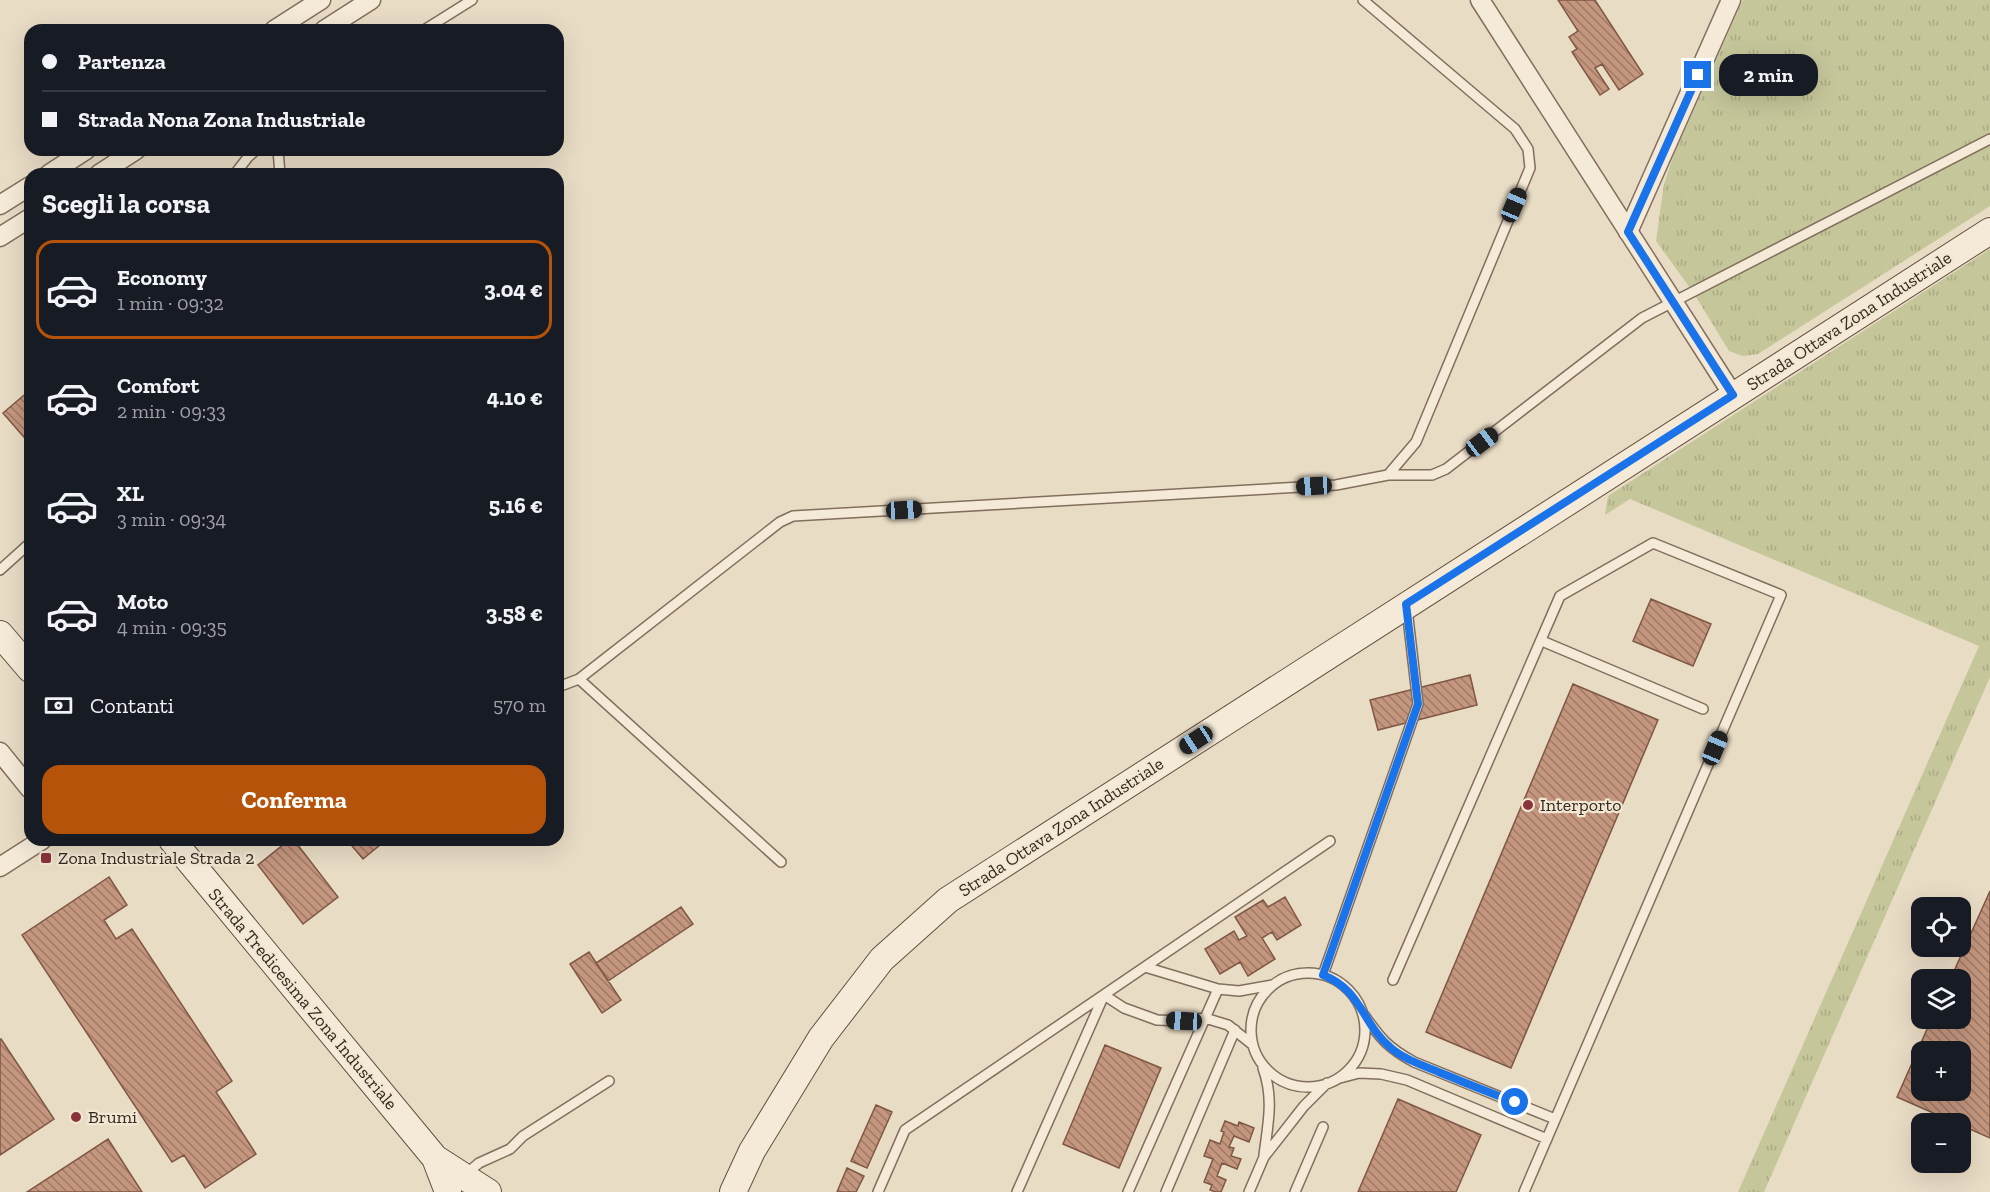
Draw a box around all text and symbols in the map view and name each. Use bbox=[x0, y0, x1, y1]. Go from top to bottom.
text: Partenza bbox=[78, 48, 166, 75]
callout: 2 min bbox=[1719, 54, 1818, 96]
route end bbox=[1684, 61, 1711, 88]
text: 2 min bbox=[1744, 63, 1793, 87]
text: Strada Nona Zona Industriale bbox=[78, 106, 365, 133]
car bbox=[1499, 185, 1529, 225]
text: Scegli la corsa bbox=[42, 188, 210, 220]
street label: Strada Ottava Zona Industriale bbox=[1742, 246, 1956, 396]
icon: car bbox=[45, 263, 99, 317]
text: Economy bbox=[117, 264, 207, 291]
text: 3.04 € bbox=[484, 276, 543, 303]
text: 1 min · 09:32 bbox=[117, 291, 224, 315]
icon: car bbox=[45, 371, 99, 425]
text: Comfort bbox=[117, 372, 199, 399]
text: 4.10 € bbox=[487, 384, 543, 411]
text: 2 min · 09:33 bbox=[117, 399, 226, 423]
car bbox=[1462, 424, 1502, 460]
car bbox=[1296, 476, 1332, 496]
icon: car bbox=[45, 479, 99, 533]
text: XL bbox=[117, 480, 144, 507]
text: 5.16 € bbox=[489, 492, 543, 519]
car bbox=[886, 500, 922, 520]
text: 3 min · 09:34 bbox=[117, 507, 226, 531]
icon: car bbox=[45, 587, 99, 641]
text: Moto bbox=[117, 588, 168, 615]
text: 3.58 € bbox=[486, 600, 543, 627]
text: 4 min · 09:35 bbox=[117, 615, 227, 639]
icon: cash bbox=[42, 689, 75, 722]
text: Contanti bbox=[90, 692, 174, 719]
text: 570 m bbox=[493, 693, 546, 717]
car bbox=[1176, 723, 1216, 757]
car bbox=[1700, 728, 1730, 768]
street label: Strada Ottava Zona Industriale bbox=[954, 752, 1168, 902]
button: Conferma bbox=[42, 765, 546, 834]
place label: Interporto bbox=[1540, 794, 1621, 816]
marker: Interporto bbox=[1521, 798, 1535, 812]
place label: Zona Industriale Strada 2 bbox=[58, 847, 254, 869]
marker: Zona Industriale Strada 2 bbox=[39, 851, 53, 865]
street label: Strada Tredicesima Zona Industriale bbox=[204, 884, 402, 1114]
map controls bbox=[1911, 897, 1971, 1173]
button: locate bbox=[1911, 897, 1971, 957]
button: layers bbox=[1911, 969, 1971, 1029]
car bbox=[1166, 1011, 1202, 1031]
button: + bbox=[1911, 1041, 1971, 1101]
route start bbox=[1501, 1088, 1528, 1115]
place label: Brumi bbox=[88, 1106, 137, 1128]
marker: Brumi bbox=[69, 1110, 83, 1124]
button: − bbox=[1911, 1113, 1971, 1173]

